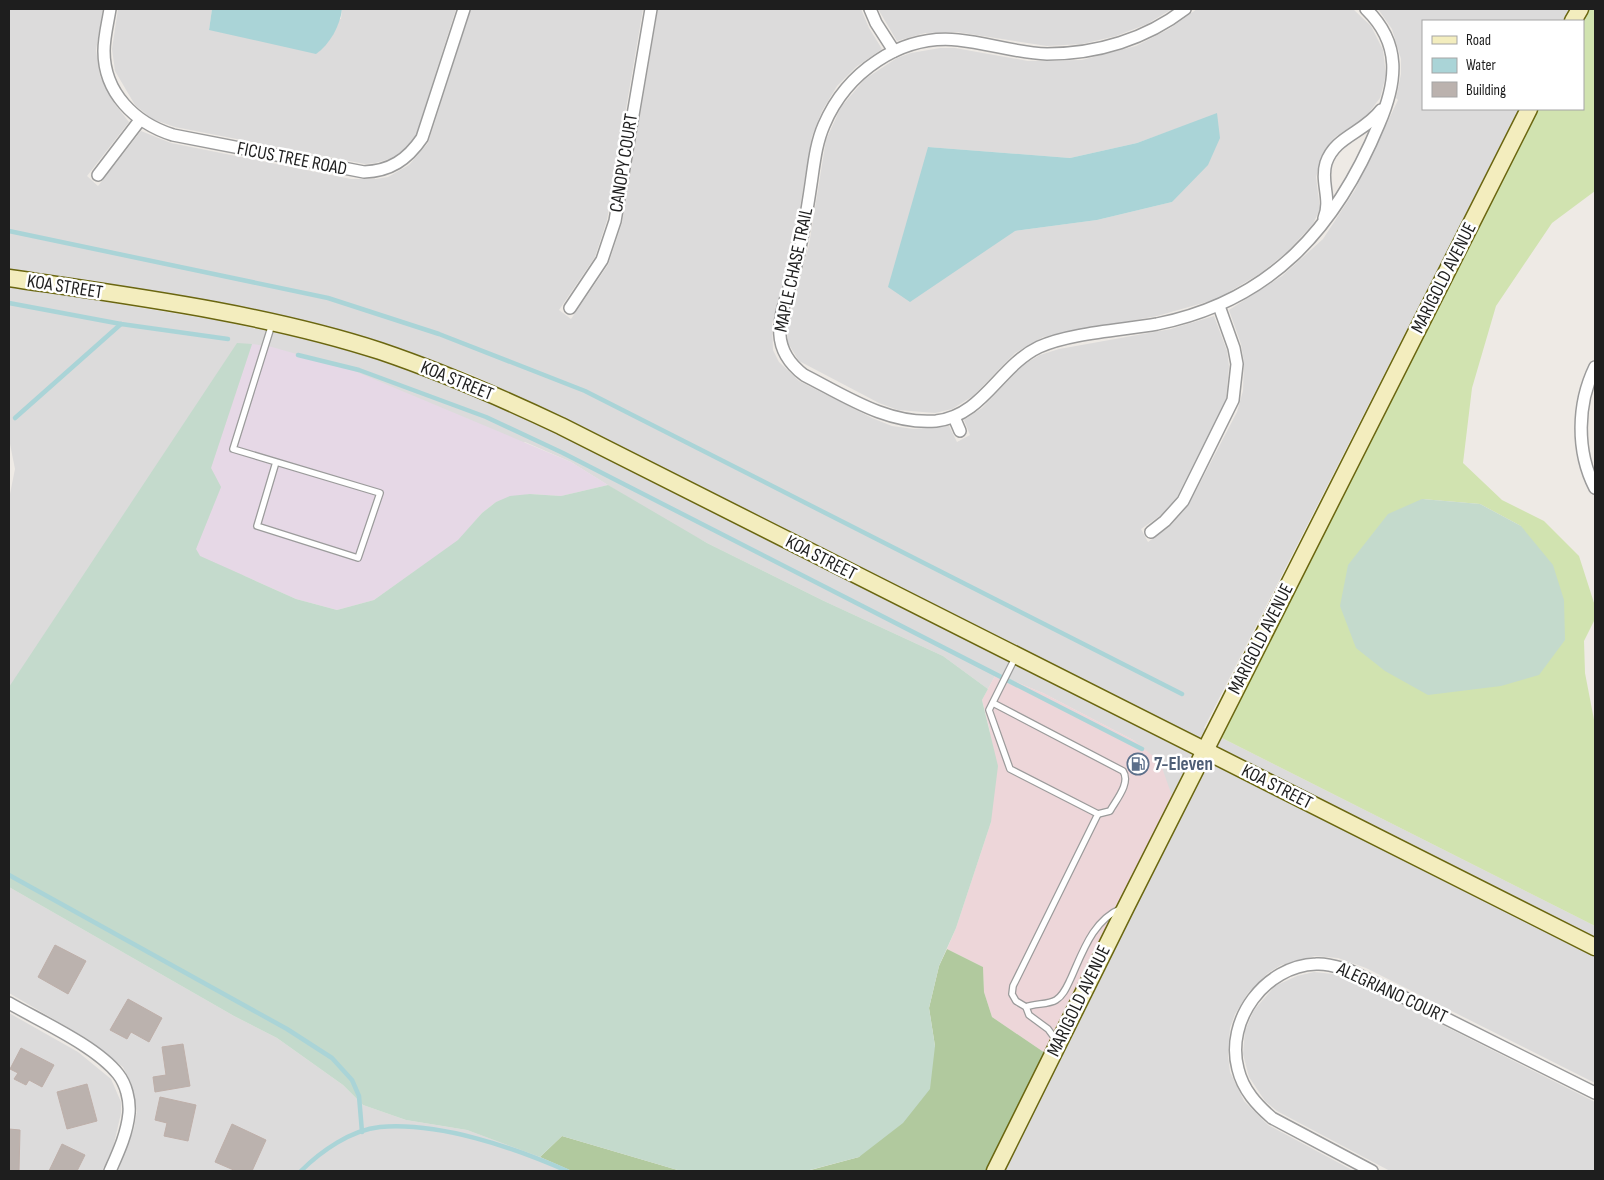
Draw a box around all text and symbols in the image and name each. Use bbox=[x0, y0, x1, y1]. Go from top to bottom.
legend bbox=[1422, 20, 1584, 110]
text: Road bbox=[1466, 31, 1491, 50]
text: Water bbox=[1466, 56, 1497, 75]
text: Building bbox=[1466, 81, 1506, 100]
street label: CANOPY COURT bbox=[605, 112, 643, 214]
street label: FICUS TREE ROAD bbox=[235, 137, 349, 181]
street label: MAPLE CHASE TRAIL bbox=[770, 206, 818, 334]
street label: MARIGOLD AVENUE bbox=[1406, 219, 1482, 337]
street label: KOA STREET bbox=[25, 270, 105, 304]
street label: KOA STREET bbox=[417, 356, 497, 406]
street label: KOA STREET bbox=[782, 530, 861, 586]
street label: MARIGOLD AVENUE bbox=[1223, 580, 1299, 698]
fuel station icon: 7-Eleven bbox=[1126, 752, 1150, 776]
place label: 7-Eleven bbox=[1154, 753, 1213, 776]
street label: KOA STREET bbox=[1238, 759, 1317, 815]
street label: MARIGOLD AVENUE bbox=[1042, 941, 1116, 1061]
street label: ALEGRIANO COURT bbox=[1332, 957, 1451, 1029]

